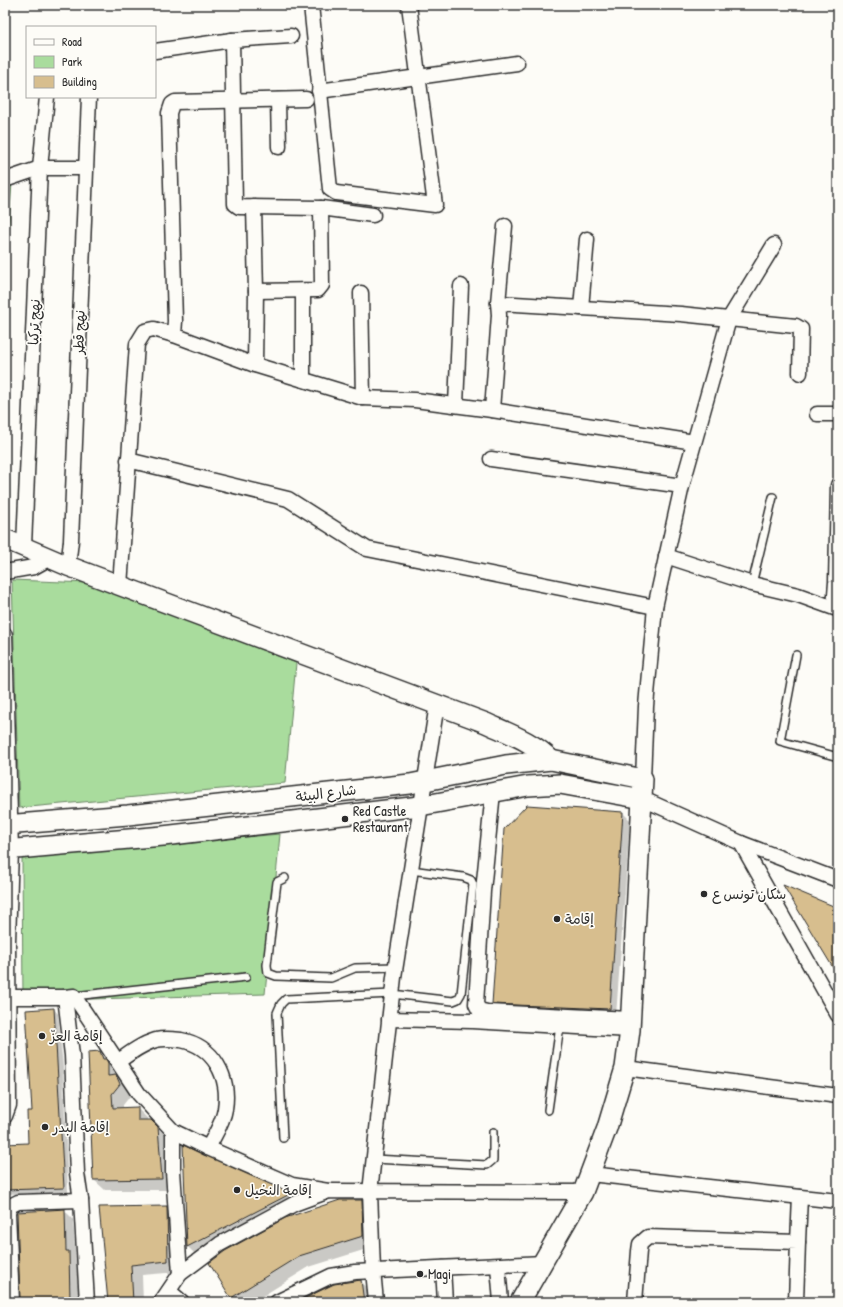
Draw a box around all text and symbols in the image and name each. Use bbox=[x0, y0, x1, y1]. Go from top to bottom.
legend bbox=[26, 26, 156, 98]
text: Road bbox=[62, 33, 82, 50]
text: Park bbox=[62, 53, 82, 70]
text: Building bbox=[62, 73, 97, 90]
street label: نهج تركيا bbox=[23, 299, 45, 345]
street label: نهج قطر bbox=[68, 310, 90, 355]
street label: شارع البيئة bbox=[295, 779, 357, 807]
place label: Red Castle Restaurant bbox=[353, 801, 408, 836]
marker: Red Castle Restaurant bbox=[340, 814, 350, 824]
place label: سكان تونس ع bbox=[712, 884, 786, 904]
marker: سكان تونس ع bbox=[699, 889, 709, 899]
place label: إقامة bbox=[565, 909, 594, 928]
marker: إقامة bbox=[552, 914, 562, 924]
place label: إقامة العزّ bbox=[49, 1026, 103, 1045]
marker: إقامة العزّ bbox=[37, 1031, 47, 1041]
place label: إقامة البدر bbox=[52, 1117, 109, 1136]
marker: إقامة البدر bbox=[40, 1122, 50, 1132]
place label: إقامة النخيل bbox=[245, 1180, 312, 1199]
marker: إقامة النخيل bbox=[232, 1185, 242, 1195]
place label: Magi bbox=[428, 1264, 451, 1284]
marker: Magi bbox=[415, 1269, 425, 1279]

